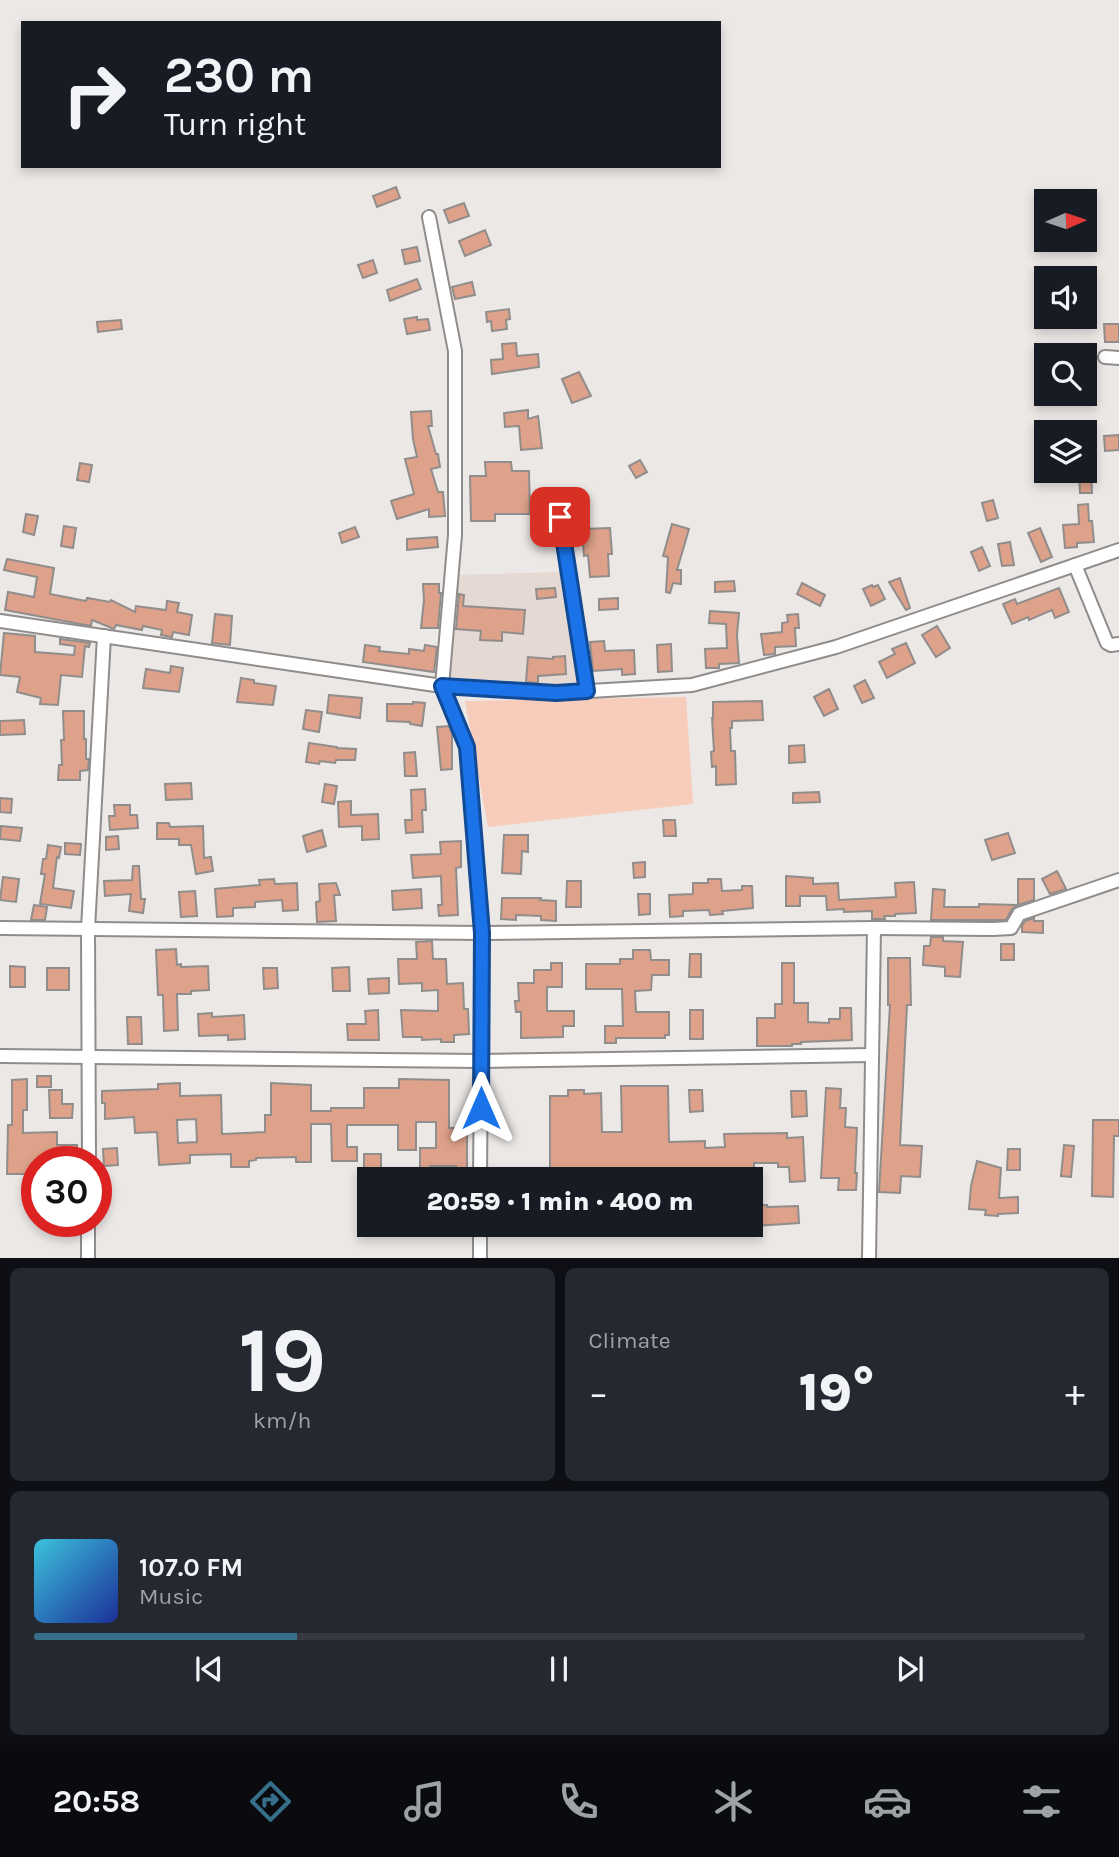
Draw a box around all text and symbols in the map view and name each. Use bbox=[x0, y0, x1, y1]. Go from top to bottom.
text: 230 m bbox=[164, 47, 314, 104]
icon: right bbox=[49, 49, 140, 140]
text: Turn right bbox=[164, 106, 306, 143]
north arrow bbox=[1034, 189, 1097, 252]
map controls bbox=[1034, 189, 1097, 483]
button: sound bbox=[1034, 266, 1097, 329]
button: search bbox=[1034, 343, 1097, 406]
button: layers bbox=[1034, 420, 1097, 483]
pin bbox=[530, 487, 590, 547]
icon: arrive bbox=[541, 498, 579, 536]
position arrow bbox=[444, 1071, 518, 1145]
speed limit sign: 30 bbox=[21, 1146, 112, 1237]
text: 20:59 · 1 min · 400 m bbox=[426, 1186, 694, 1217]
text: 19 bbox=[238, 1308, 326, 1414]
text: Climate bbox=[589, 1327, 671, 1354]
text: 19° bbox=[799, 1362, 875, 1423]
text: − bbox=[589, 1371, 608, 1416]
text: + bbox=[1065, 1371, 1085, 1416]
text: km/h bbox=[253, 1407, 311, 1434]
text: 107.0 FM bbox=[139, 1552, 243, 1583]
text: Music bbox=[139, 1583, 203, 1610]
icon: previous bbox=[190, 1650, 228, 1688]
icon: pause bbox=[540, 1650, 578, 1688]
icon: next bbox=[891, 1650, 929, 1688]
icon: directions bbox=[246, 1777, 295, 1826]
icon: music bbox=[400, 1777, 449, 1826]
icon: phone bbox=[554, 1777, 603, 1826]
icon: climate bbox=[709, 1777, 758, 1826]
icon: car bbox=[863, 1777, 912, 1826]
icon: filters bbox=[1017, 1777, 1066, 1826]
text: 20:58 bbox=[53, 1783, 140, 1820]

